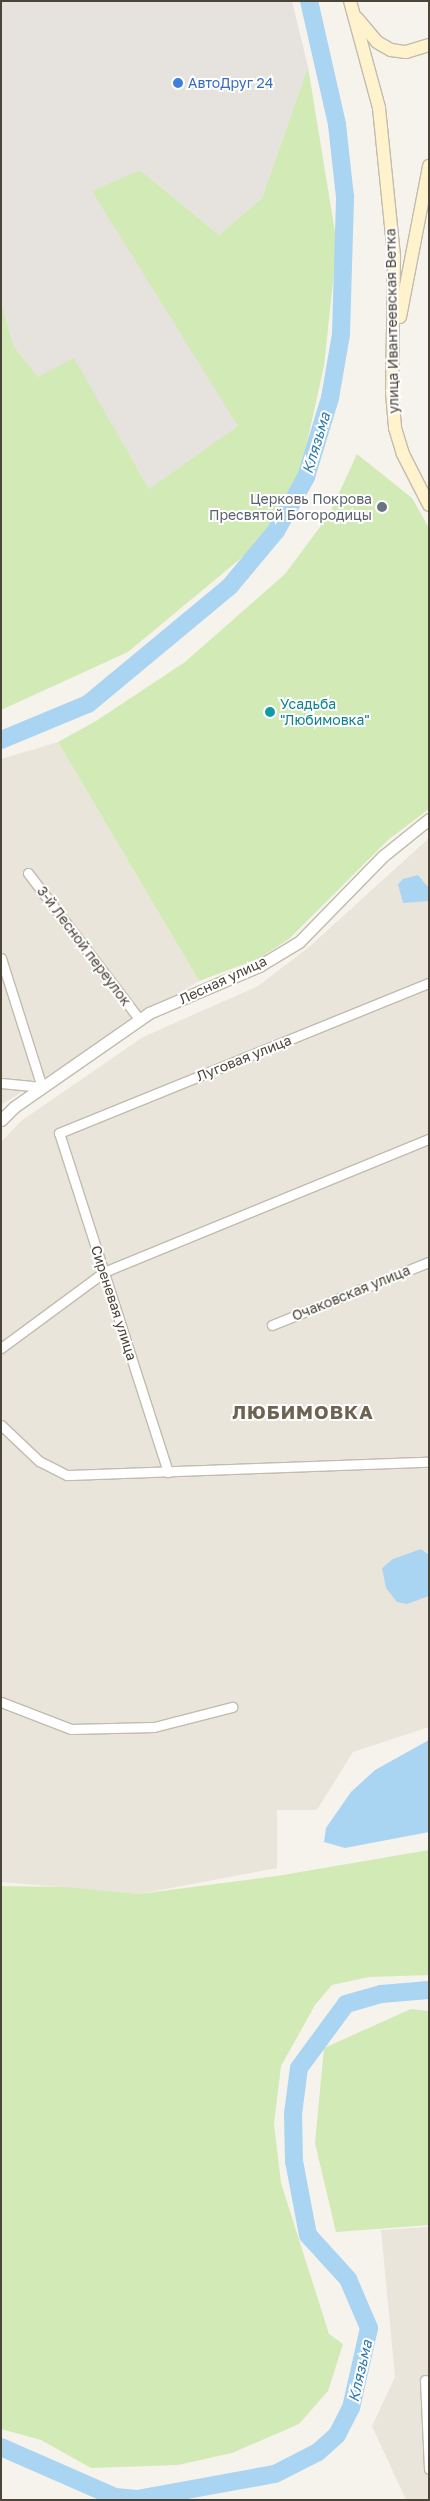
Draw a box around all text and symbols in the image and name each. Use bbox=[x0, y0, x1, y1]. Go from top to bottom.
place label: АвтоДруг 24 bbox=[188, 75, 273, 91]
marker: АвтоДруг 24 bbox=[172, 77, 184, 89]
street label: улица Ивантеевская Ветка bbox=[382, 228, 402, 414]
water label: Клязьма bbox=[298, 410, 334, 476]
place label: Церковь Покрова Пресвятой Богородицы bbox=[209, 491, 372, 524]
marker: Церковь Покрова Пресвятой Богородицы bbox=[376, 501, 388, 513]
place label: Усадьба "Любимовка" bbox=[280, 696, 370, 729]
marker: Усадьба "Любимовка" bbox=[264, 706, 276, 718]
street label: 3-й Лесной переулок bbox=[34, 883, 134, 1009]
street label: Лесная улица bbox=[177, 952, 269, 1008]
street label: Луговая улица bbox=[194, 1031, 294, 1085]
street label: Сиреневая улица bbox=[88, 1243, 140, 1363]
street label: Очаковская улица bbox=[289, 1262, 413, 1324]
district label: ЛЮБИМОВКА bbox=[231, 1401, 375, 1423]
water label: Клязьма bbox=[344, 2338, 376, 2404]

